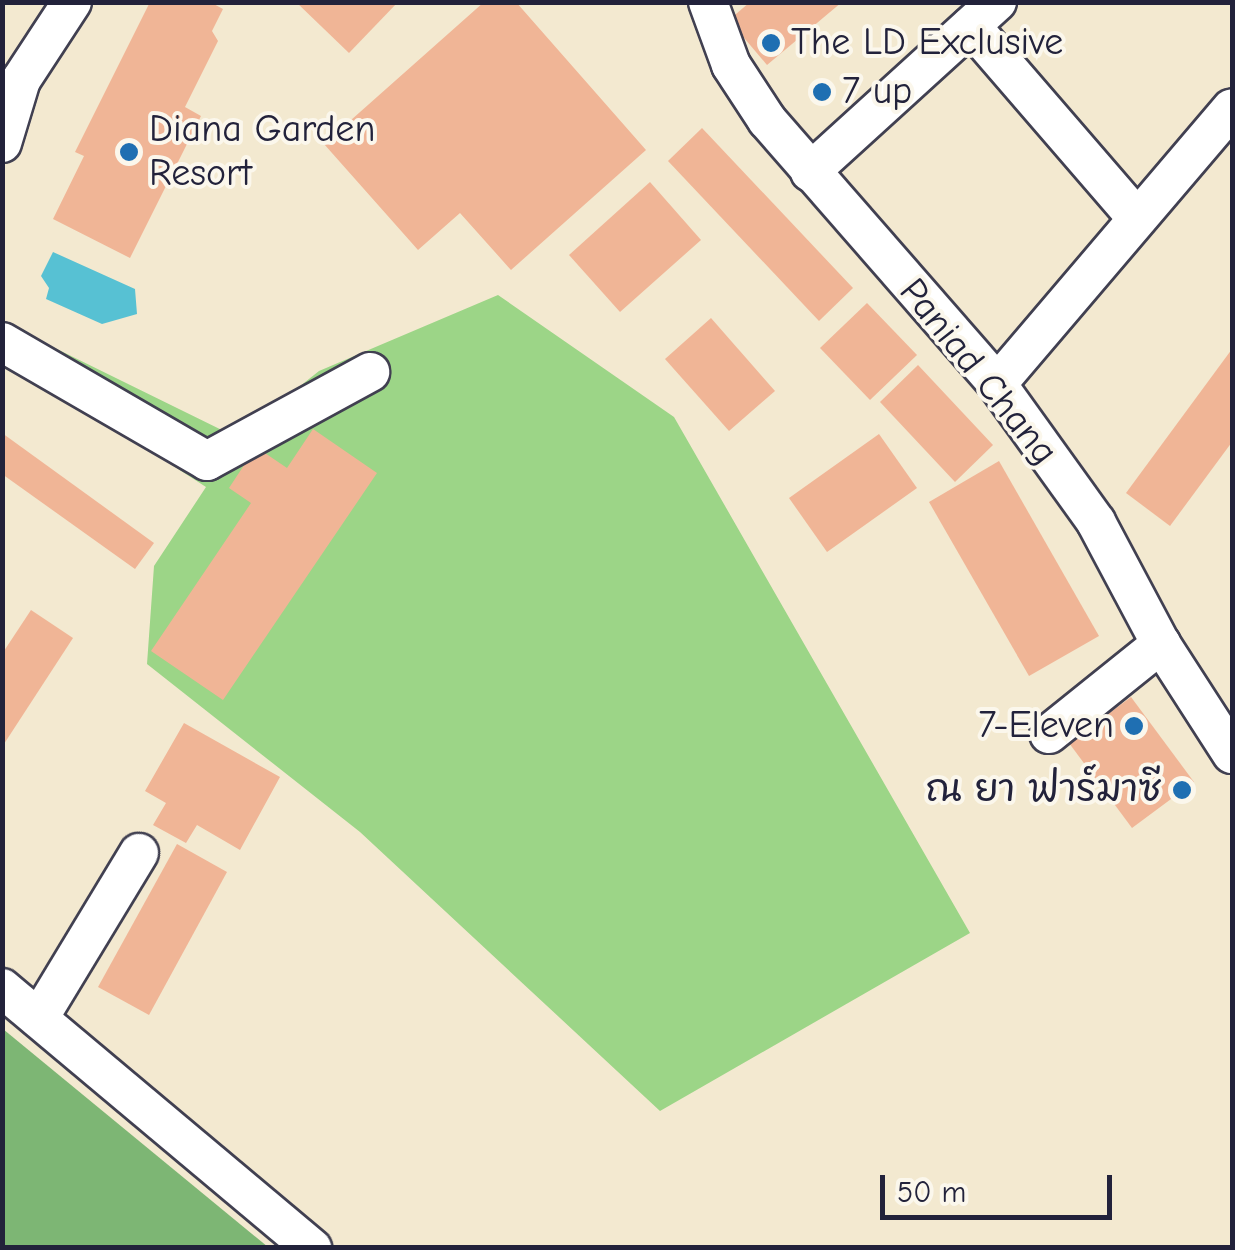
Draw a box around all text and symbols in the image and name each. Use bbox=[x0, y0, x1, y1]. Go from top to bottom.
place label: The LD Exclusive bbox=[791, 20, 1063, 66]
marker: The LD Exclusive bbox=[760, 32, 782, 54]
place label: 7 up bbox=[842, 69, 912, 115]
marker: 7 up bbox=[811, 81, 833, 103]
place label: Diana Garden Resort bbox=[149, 107, 375, 196]
marker: Diana Garden Resort bbox=[118, 141, 140, 163]
street label: Paniad Chang bbox=[889, 270, 1067, 474]
place label: 7-Eleven bbox=[978, 703, 1114, 749]
marker: 7-Eleven bbox=[1123, 715, 1145, 737]
place label: ณ ยา ฟาร์มาซี bbox=[925, 767, 1162, 813]
marker: ณ ยา ฟาร์มาซี bbox=[1171, 779, 1193, 801]
scale bar bbox=[885, 1155, 1118, 1217]
text: 50 m bbox=[897, 1175, 966, 1210]

